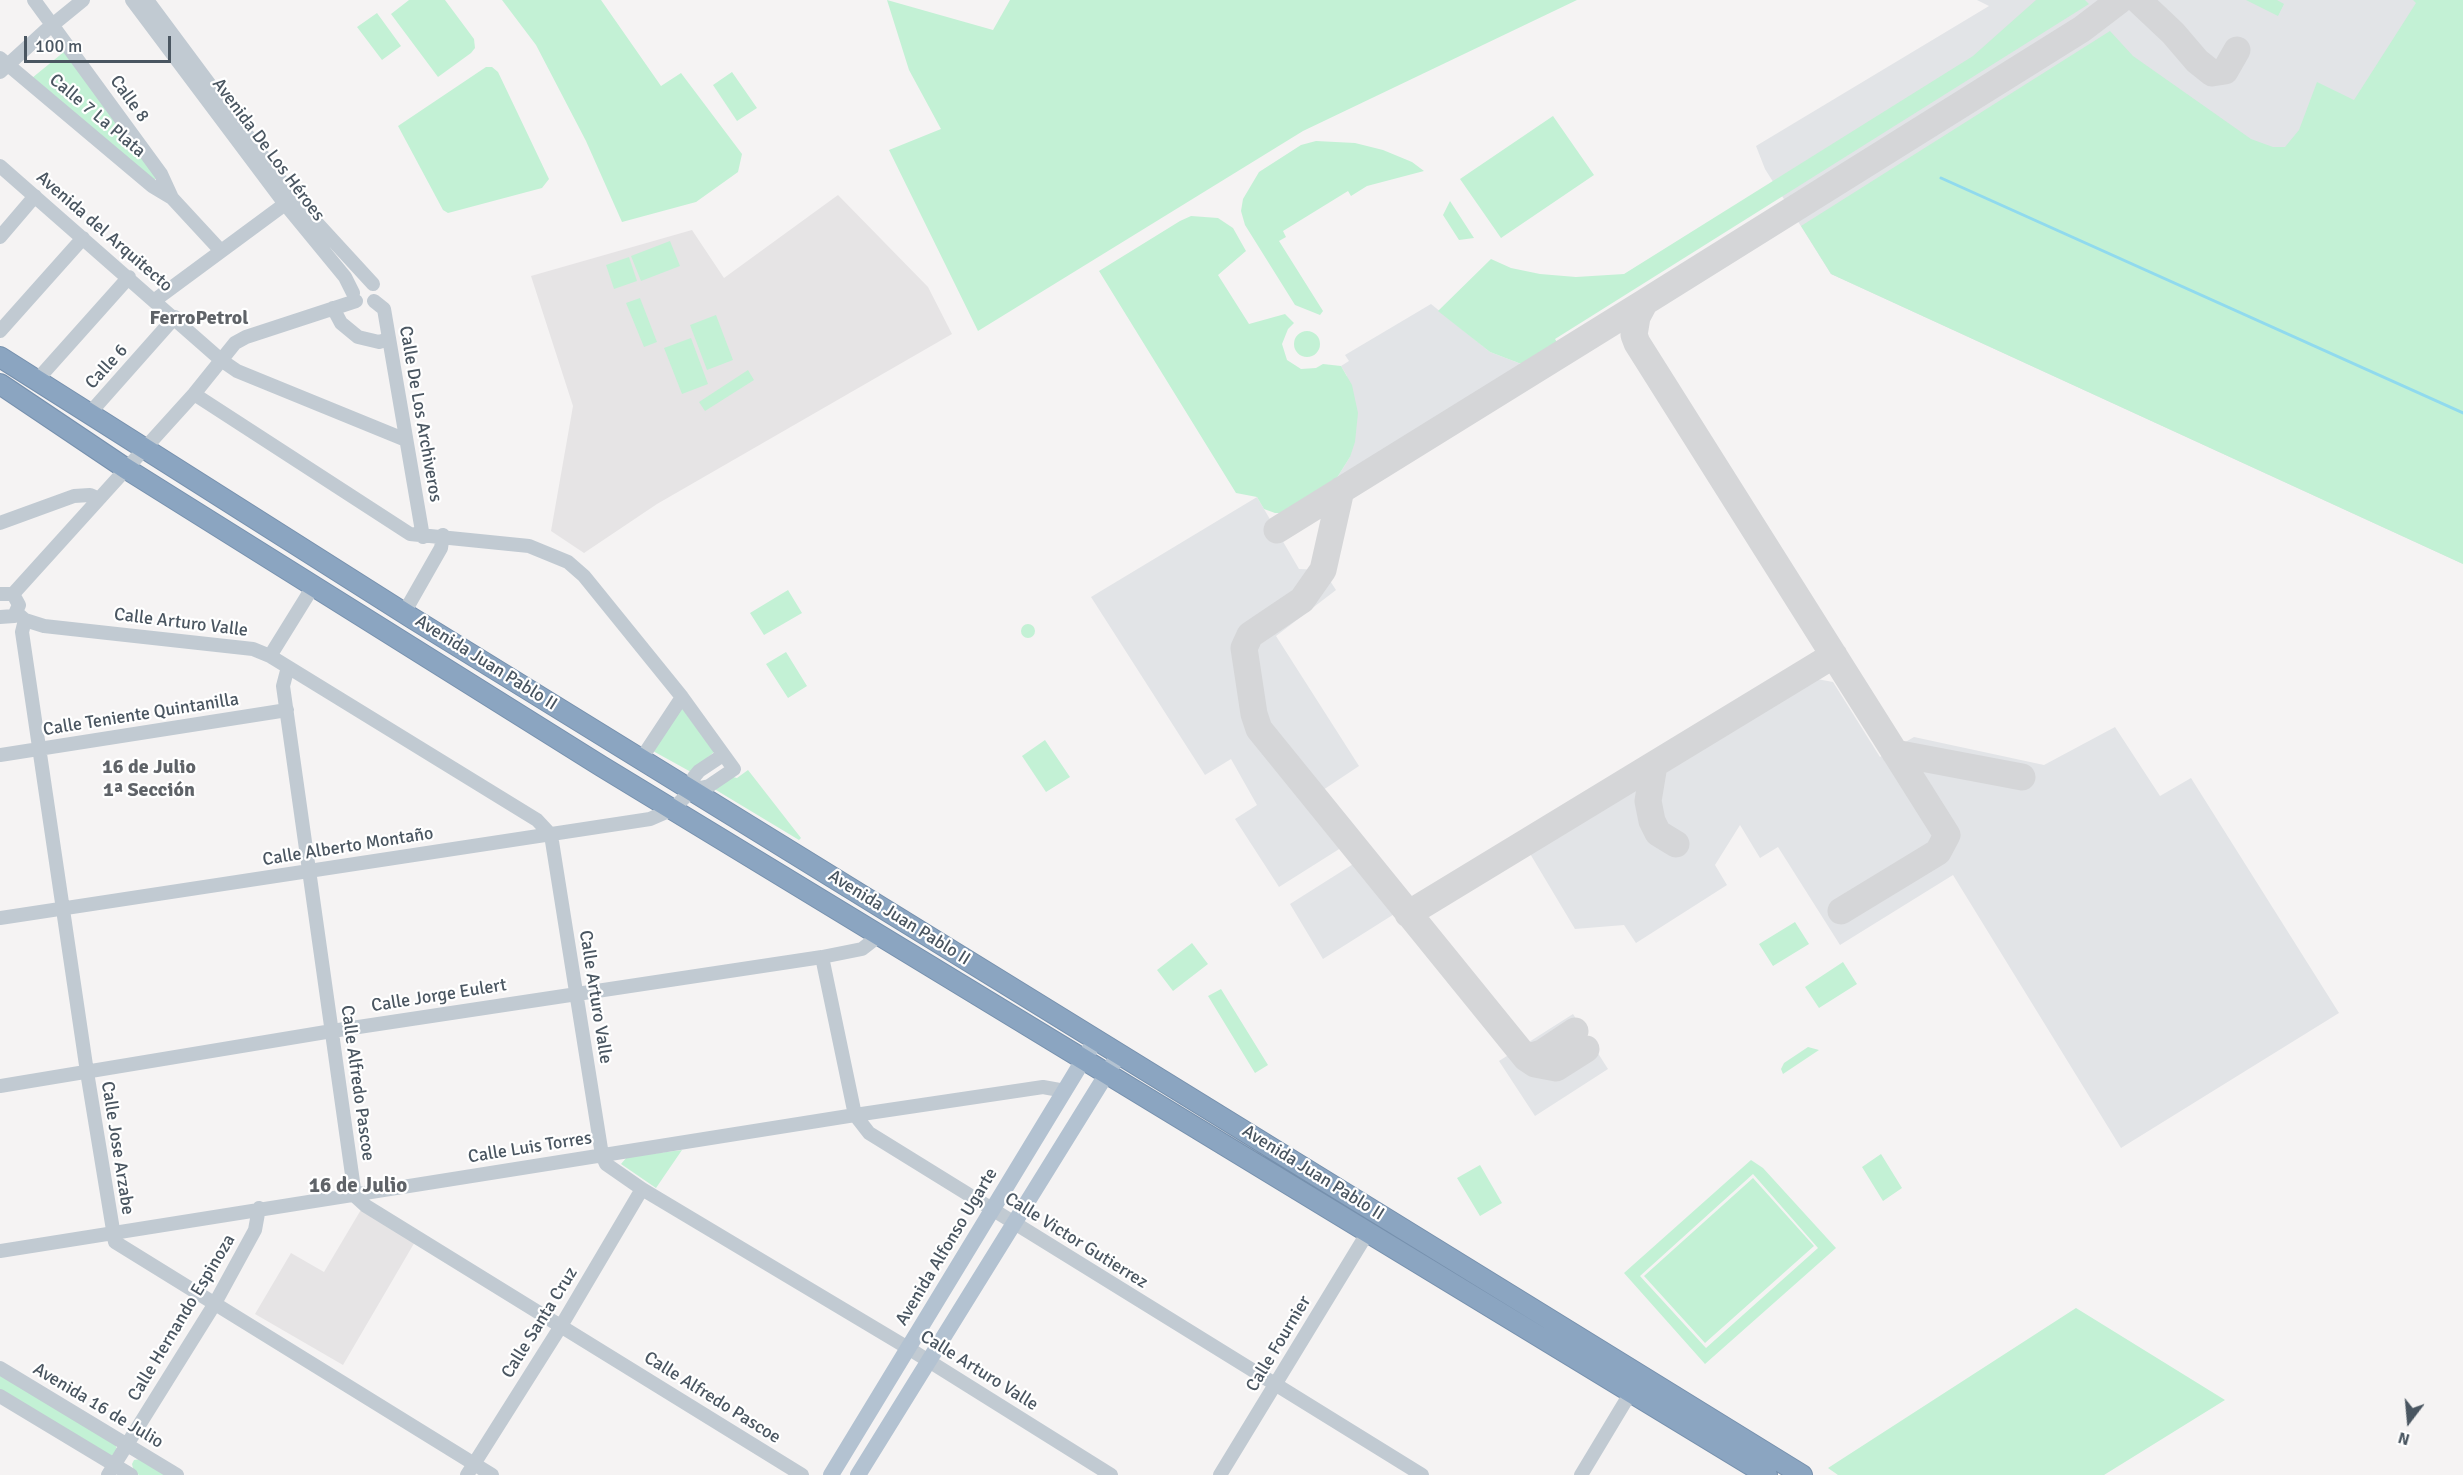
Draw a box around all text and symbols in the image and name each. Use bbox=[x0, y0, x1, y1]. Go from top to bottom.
scale bar bbox=[27, 24, 174, 62]
text: 100 m bbox=[35, 35, 82, 57]
street label: Calle 7 La Plata bbox=[45, 70, 149, 162]
street label: Calle 8 bbox=[105, 71, 153, 127]
street label: Avenida De Los Héroes bbox=[207, 74, 329, 226]
street label: Avenida del Arquitecto bbox=[31, 167, 177, 297]
district label: FerroPetrol bbox=[149, 307, 249, 331]
street label: Calle De Los Archiveros bbox=[394, 324, 446, 504]
street label: Calle 6 bbox=[81, 340, 133, 394]
street label: Calle Arturo Valle bbox=[113, 604, 249, 642]
street label: Avenida Juan Pablo II bbox=[411, 611, 561, 715]
street label: Calle Teniente Quintanilla bbox=[42, 689, 240, 741]
district label: 16 de Julio 1ª Sección bbox=[102, 756, 196, 803]
street label: Calle Alberto Montaño bbox=[261, 823, 435, 871]
street label: Avenida Juan Pablo II bbox=[824, 866, 974, 970]
street label: Calle Arturo Valle bbox=[574, 929, 616, 1065]
street label: Calle Jorge Eulert bbox=[370, 975, 508, 1017]
street label: Calle Alfredo Pascoe bbox=[335, 1004, 379, 1162]
street label: Calle Jose Arzabe bbox=[96, 1080, 138, 1216]
street label: Avenida Juan Pablo II bbox=[1238, 1121, 1388, 1225]
street label: Calle Luis Torres bbox=[467, 1128, 593, 1168]
street label: Avenida Alfonso Ugarte bbox=[891, 1164, 1003, 1330]
district label: 16 de Julio bbox=[309, 1173, 407, 1199]
street label: Calle Victor Gutierrez bbox=[1001, 1188, 1151, 1294]
street label: Calle Hernando Espinoza bbox=[124, 1231, 240, 1405]
street label: Calle Santa Cruz bbox=[497, 1264, 583, 1382]
street label: Calle Fournier bbox=[1242, 1292, 1316, 1396]
street label: Calle Arturo Valle bbox=[916, 1326, 1042, 1416]
street label: Calle Alfredo Pascoe bbox=[640, 1347, 784, 1449]
street label: Avenida 16 de Julio bbox=[29, 1359, 167, 1453]
north arrow bbox=[2379, 1391, 2439, 1451]
text: N bbox=[2396, 1427, 2412, 1449]

